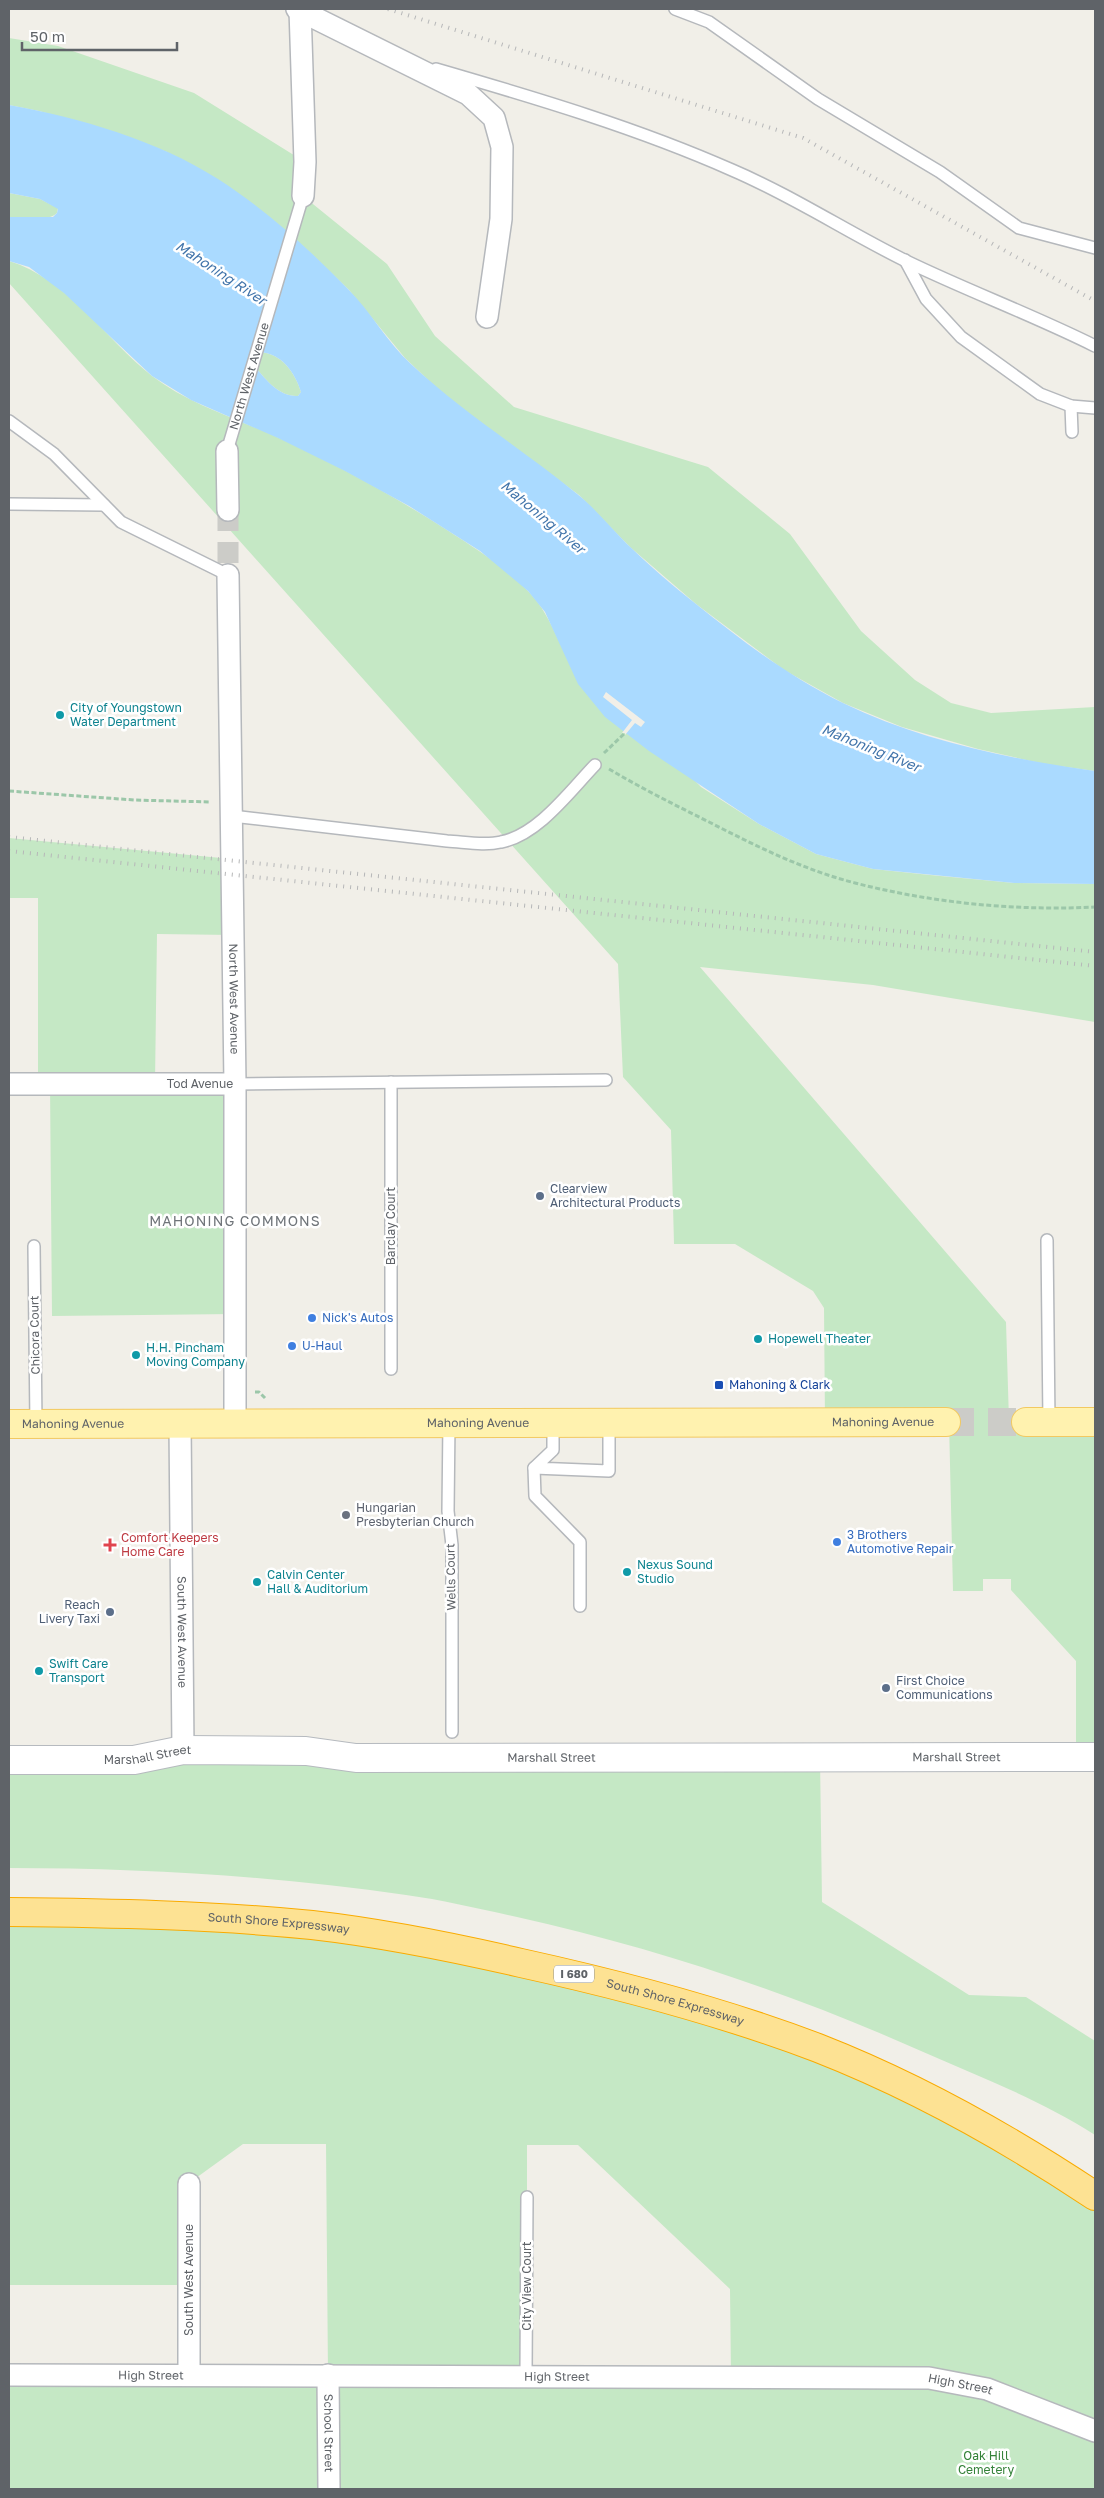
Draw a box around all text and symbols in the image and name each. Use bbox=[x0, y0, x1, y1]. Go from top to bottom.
scale bar bbox=[22, 20, 178, 52]
text: 50 m bbox=[30, 27, 65, 45]
water label: Mahoning River bbox=[173, 237, 272, 310]
street label: North West Avenue bbox=[226, 321, 272, 431]
water label: Mahoning River bbox=[498, 477, 591, 558]
place label: City of Youngstown Water Department bbox=[70, 700, 182, 729]
marker: City of Youngstown Water Department bbox=[54, 709, 66, 721]
water label: Mahoning River bbox=[820, 720, 925, 776]
street label: North West Avenue bbox=[226, 943, 243, 1055]
street label: Tod Avenue bbox=[167, 1076, 233, 1091]
place label: Clearview Architectural Products bbox=[550, 1181, 680, 1210]
street label: Barclay Court bbox=[383, 1187, 398, 1265]
marker: Clearview Architectural Products bbox=[534, 1190, 546, 1202]
district label: MAHONING COMMONS bbox=[149, 1212, 321, 1229]
street label: Chicora Court bbox=[26, 1295, 43, 1375]
place label: Nick's Autos bbox=[322, 1310, 393, 1325]
marker: Nick's Autos bbox=[306, 1312, 318, 1324]
place label: Hopewell Theater bbox=[768, 1331, 871, 1346]
marker: Hopewell Theater bbox=[752, 1333, 764, 1345]
place label: U-Haul bbox=[302, 1338, 342, 1353]
place label: H.H. Pincham Moving Company bbox=[146, 1340, 245, 1369]
marker: U-Haul bbox=[286, 1340, 298, 1352]
marker: H.H. Pincham Moving Company bbox=[130, 1349, 142, 1361]
place label: Mahoning & Clark bbox=[729, 1377, 831, 1392]
marker: Mahoning & Clark bbox=[713, 1379, 725, 1391]
street label: Mahoning Avenue bbox=[832, 1414, 934, 1429]
street label: Mahoning Avenue bbox=[427, 1415, 529, 1430]
street label: Mahoning Avenue bbox=[22, 1416, 124, 1431]
place label: Hungarian Presbyterian Church bbox=[356, 1500, 474, 1529]
marker: Hungarian Presbyterian Church bbox=[340, 1509, 352, 1521]
place label: 3 Brothers Automotive Repair bbox=[847, 1527, 954, 1556]
place label: Comfort Keepers Home Care bbox=[121, 1530, 219, 1559]
marker: 3 Brothers Automotive Repair bbox=[831, 1536, 843, 1548]
marker: Comfort Keepers Home Care bbox=[103, 1538, 117, 1552]
street label: Wells Court bbox=[442, 1543, 459, 1611]
place label: Nexus Sound Studio bbox=[637, 1557, 713, 1586]
marker: Nexus Sound Studio bbox=[621, 1566, 633, 1578]
place label: Calvin Center Hall & Auditorium bbox=[267, 1567, 368, 1596]
street label: South West Avenue bbox=[174, 1576, 190, 1688]
marker: Calvin Center Hall & Auditorium bbox=[251, 1576, 263, 1588]
place label: Reach Livery Taxi bbox=[39, 1597, 100, 1626]
marker: Reach Livery Taxi bbox=[104, 1606, 116, 1618]
place label: Swift Care Transport bbox=[49, 1656, 108, 1685]
marker: Swift Care Transport bbox=[33, 1665, 45, 1677]
place label: First Choice Communications bbox=[896, 1673, 993, 1702]
marker: First Choice Communications bbox=[880, 1682, 892, 1694]
street label: Marshall Street bbox=[104, 1742, 192, 1767]
street label: Marshall Street bbox=[912, 1749, 1001, 1764]
street label: Marshall Street bbox=[507, 1750, 596, 1765]
street label: South Shore Expressway bbox=[207, 1909, 351, 1937]
road number: I 680 bbox=[554, 1966, 594, 1982]
street label: South Shore Expressway bbox=[605, 1975, 746, 2029]
street label: South West Avenue bbox=[181, 2224, 196, 2336]
street label: City View Court bbox=[519, 2241, 534, 2331]
street label: High Street bbox=[118, 2367, 184, 2383]
street label: High Street bbox=[524, 2369, 590, 2384]
street label: High Street bbox=[927, 2370, 995, 2398]
street label: School Street bbox=[321, 2394, 337, 2472]
park label: Oak Hill Cemetery bbox=[958, 2448, 1014, 2477]

